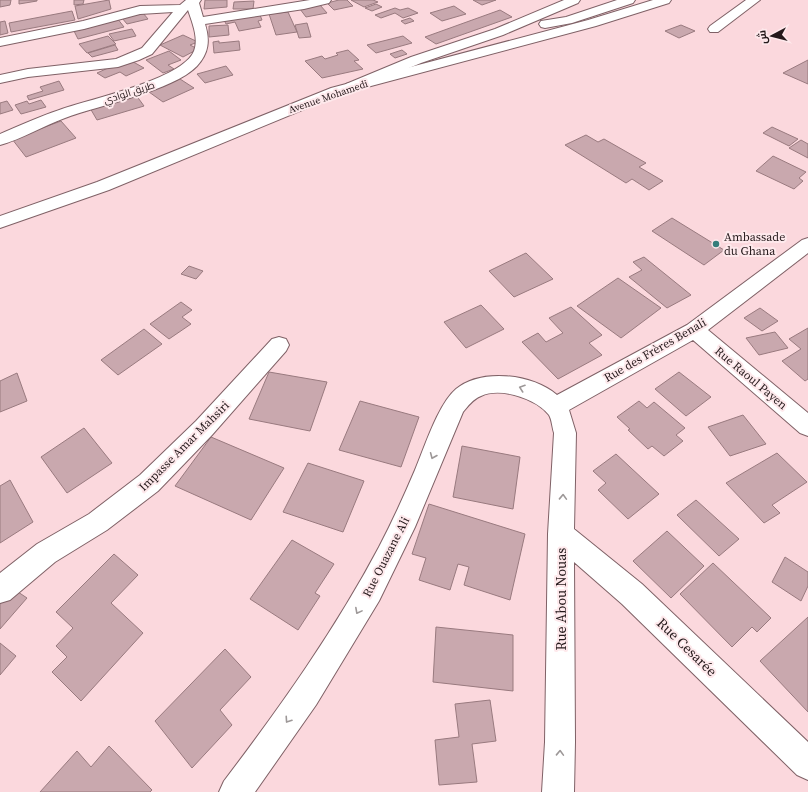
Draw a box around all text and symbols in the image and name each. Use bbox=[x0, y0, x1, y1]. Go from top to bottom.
north arrow bbox=[752, 16, 792, 56]
text: ش bbox=[754, 29, 771, 45]
street label: Avenue Mohamedi bbox=[287, 77, 370, 116]
street label: طريق الوادي bbox=[102, 78, 157, 108]
place label: Ambassade du Ghana bbox=[724, 229, 785, 259]
marker: Ambassade du Ghana bbox=[711, 239, 721, 249]
street label: Rue des Frères Benali bbox=[601, 314, 709, 386]
street label: Rue Raoul Payen bbox=[712, 343, 790, 413]
one-way arrow bbox=[519, 385, 526, 393]
street label: Impasse Amar Mahsiri bbox=[135, 397, 233, 495]
one-way arrow bbox=[430, 451, 438, 459]
one-way arrow bbox=[558, 494, 567, 500]
street label: Rue Ouazane Ali bbox=[359, 514, 413, 600]
street label: Rue Abou Nouas bbox=[551, 548, 571, 650]
one-way arrow bbox=[355, 606, 363, 614]
street label: Rue Cesarée bbox=[653, 613, 721, 681]
one-way arrow bbox=[285, 716, 293, 723]
one-way arrow bbox=[556, 750, 564, 756]

